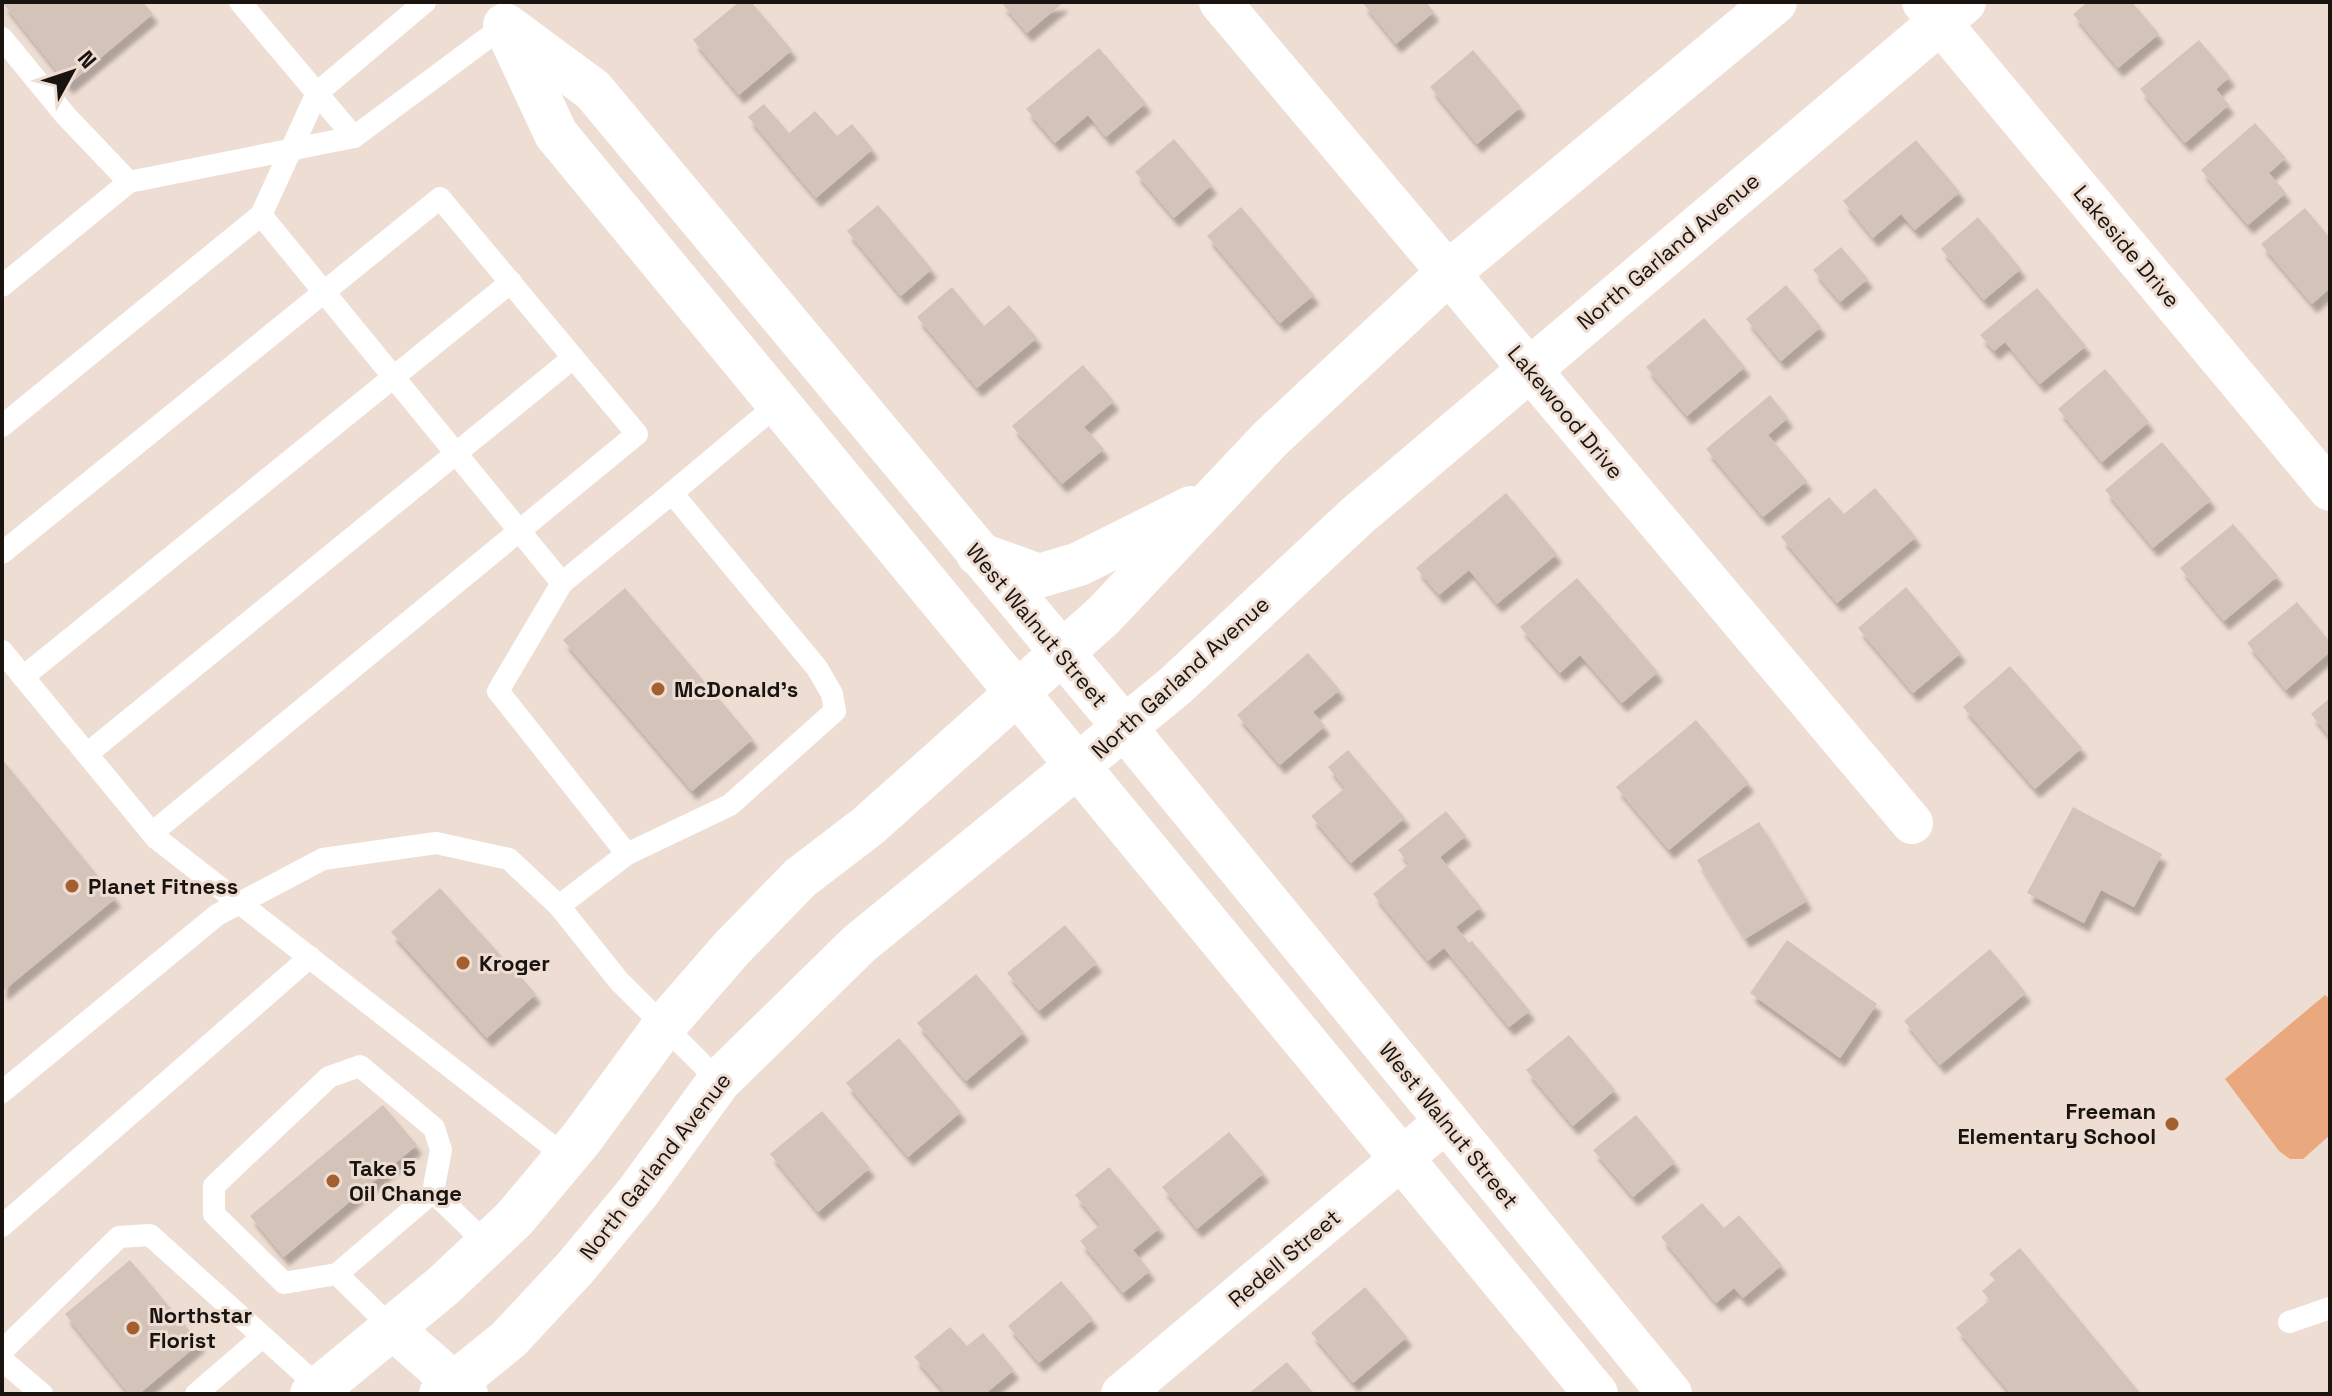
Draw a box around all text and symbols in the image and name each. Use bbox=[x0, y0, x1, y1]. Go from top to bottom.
north arrow bbox=[32, 32, 112, 112]
text: N bbox=[72, 44, 103, 74]
street label: North Garland Avenue bbox=[1571, 166, 1765, 336]
street label: Lakeside Drive bbox=[2068, 179, 2186, 313]
street label: Lakewood Drive bbox=[1502, 339, 1630, 485]
street label: West Walnut Street bbox=[960, 537, 1114, 713]
street label: North Garland Avenue bbox=[1085, 590, 1275, 764]
place label: McDonald's bbox=[674, 675, 798, 703]
marker: McDonald's bbox=[649, 680, 667, 698]
place label: Planet Fitness bbox=[88, 872, 238, 900]
marker: Planet Fitness bbox=[63, 877, 81, 895]
place label: Kroger bbox=[479, 949, 550, 977]
marker: Kroger bbox=[454, 954, 472, 972]
street label: West Walnut Street bbox=[1373, 1036, 1525, 1214]
street label: North Garland Avenue bbox=[573, 1067, 737, 1265]
place label: Freeman Elementary School bbox=[1957, 1097, 2156, 1150]
marker: Freeman Elementary School bbox=[2163, 1115, 2181, 1133]
place label: Take 5 Oil Change bbox=[349, 1154, 462, 1207]
marker: Take 5 Oil Change bbox=[324, 1172, 342, 1190]
street label: Redell Street bbox=[1222, 1203, 1346, 1313]
place label: Northstar Florist bbox=[149, 1301, 253, 1354]
marker: Northstar Florist bbox=[124, 1319, 142, 1337]

